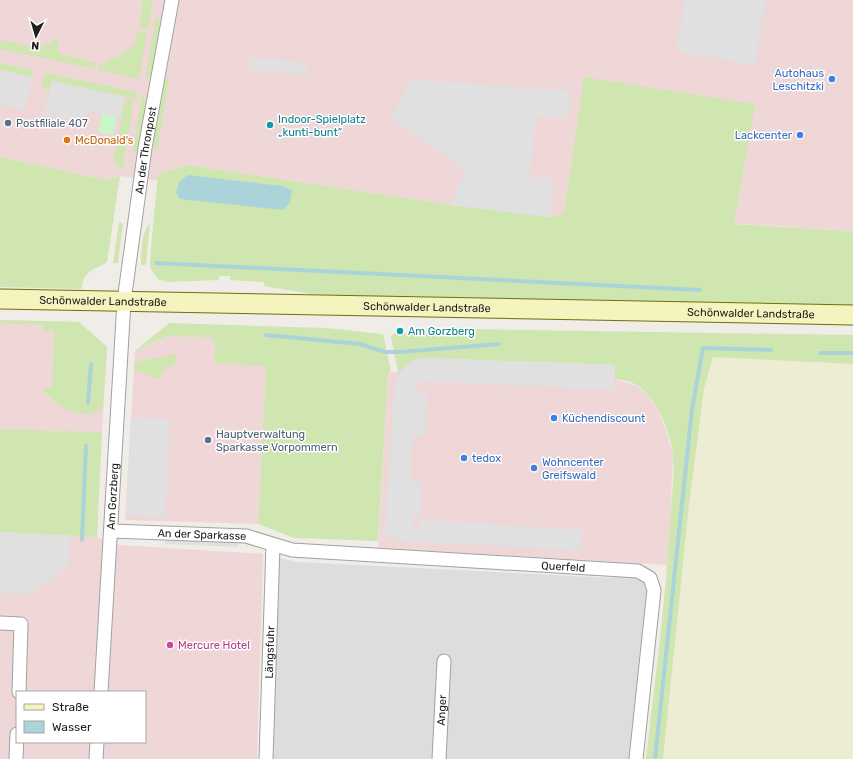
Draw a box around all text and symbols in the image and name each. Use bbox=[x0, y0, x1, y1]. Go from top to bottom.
north arrow bbox=[16, 16, 56, 56]
text: N bbox=[31, 39, 40, 52]
place label: Autohaus Leschitzki bbox=[772, 67, 824, 93]
marker: Autohaus Leschitzki bbox=[827, 74, 837, 84]
street label: An der Thronpost bbox=[133, 105, 160, 195]
place label: Indoor-Spielplatz „kunti-bunt“ bbox=[278, 113, 366, 139]
place label: Postfiliale 407 bbox=[16, 117, 88, 130]
marker: Postfiliale 407 bbox=[3, 118, 13, 128]
marker: Indoor-Spielplatz „kunti-bunt“ bbox=[265, 120, 275, 130]
place label: Lackcenter bbox=[735, 129, 793, 142]
marker: Lackcenter bbox=[795, 130, 805, 140]
place label: McDonald's bbox=[75, 134, 134, 147]
marker: McDonald's bbox=[62, 135, 72, 145]
street label: Schönwalder Landstraße bbox=[39, 294, 167, 309]
street label: Schönwalder Landstraße bbox=[363, 300, 491, 315]
street label: Schönwalder Landstraße bbox=[687, 306, 815, 321]
place label: Am Gorzberg bbox=[408, 325, 475, 338]
marker: Am Gorzberg bbox=[395, 326, 405, 336]
place label: Küchendiscount bbox=[562, 412, 646, 425]
marker: Küchendiscount bbox=[549, 413, 559, 423]
place label: Hauptverwaltung Sparkasse Vorpommern bbox=[216, 428, 338, 454]
marker: Hauptverwaltung Sparkasse Vorpommern bbox=[203, 435, 213, 445]
place label: tedox bbox=[472, 452, 501, 465]
marker: tedox bbox=[459, 453, 469, 463]
place label: Wohncenter Greifswald bbox=[542, 456, 605, 482]
street label: Am Gorzberg bbox=[105, 463, 121, 530]
marker: Wohncenter Greifswald bbox=[529, 463, 539, 473]
street label: An der Sparkasse bbox=[157, 527, 247, 543]
street label: Querfeld bbox=[541, 559, 586, 575]
street label: Längsfuhr bbox=[263, 625, 277, 679]
place label: Mercure Hotel bbox=[178, 639, 250, 652]
marker: Mercure Hotel bbox=[165, 640, 175, 650]
legend bbox=[16, 691, 146, 743]
street label: Anger bbox=[435, 693, 449, 726]
text: Straße bbox=[52, 700, 89, 714]
text: Wasser bbox=[52, 720, 92, 734]

